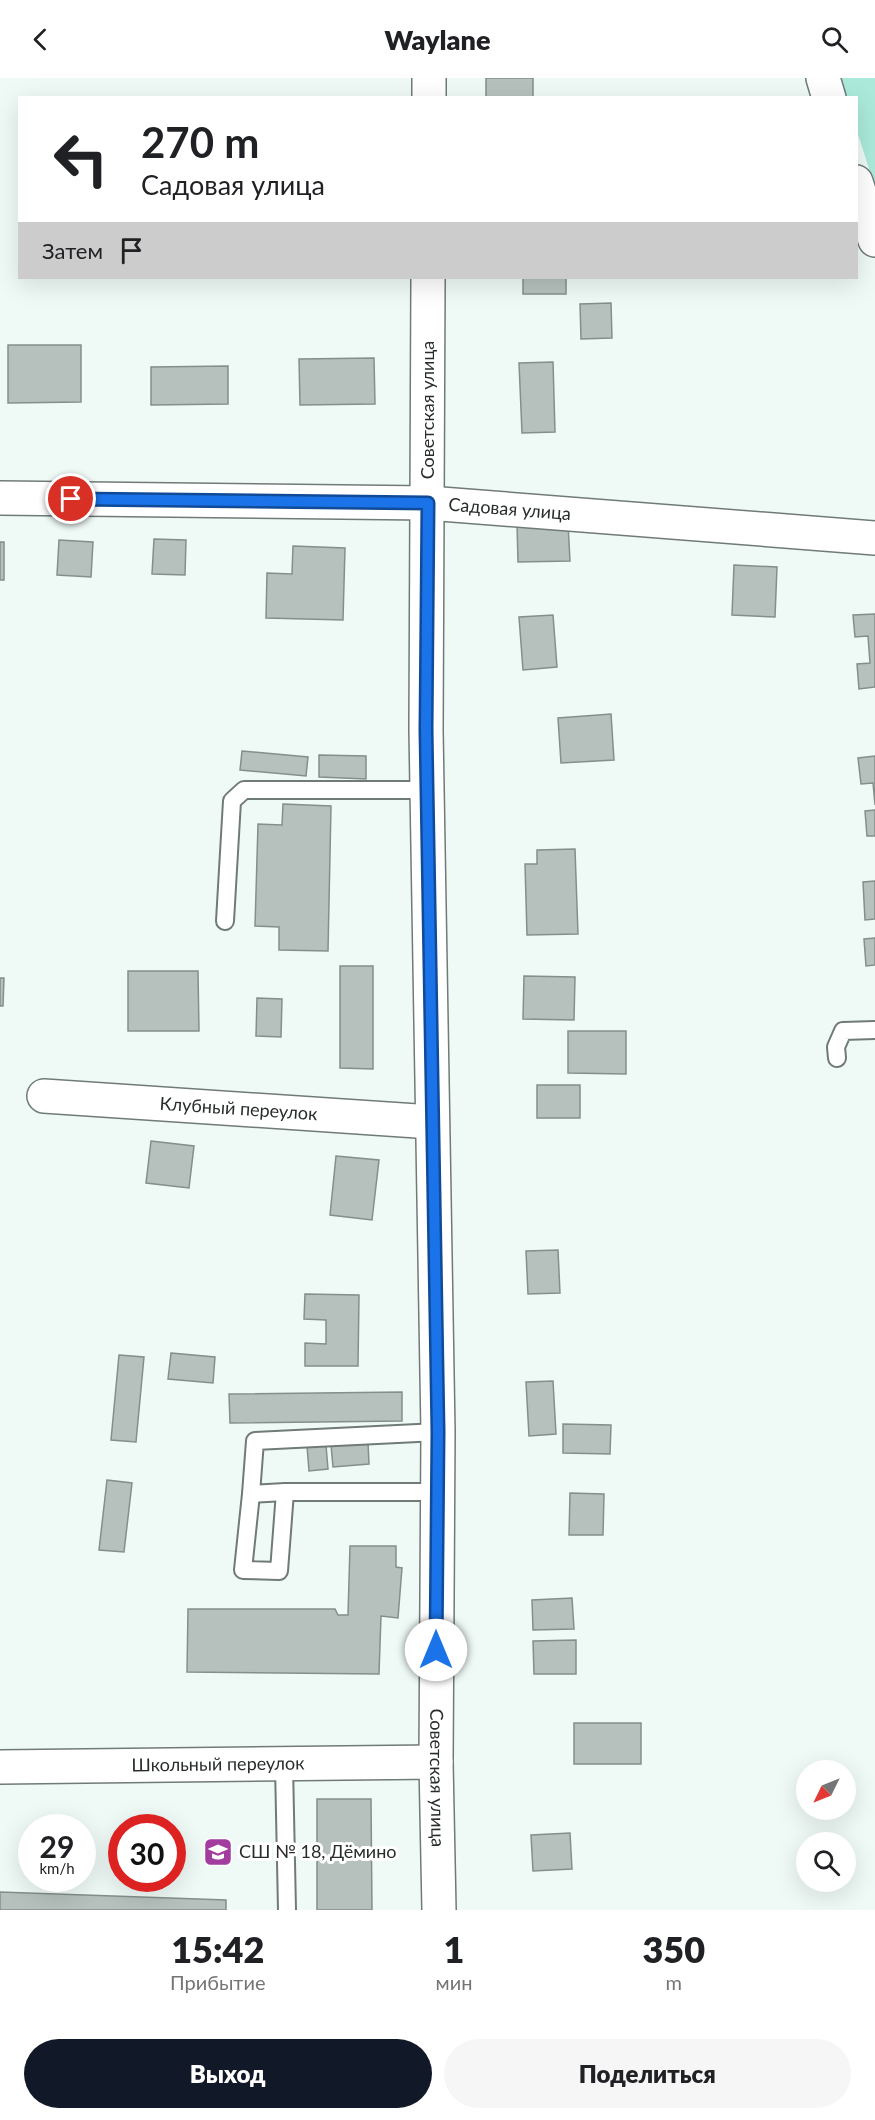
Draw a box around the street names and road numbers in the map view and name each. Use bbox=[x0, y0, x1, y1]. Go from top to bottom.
street label: Советская улица bbox=[416, 341, 438, 479]
street label: Садовая улица bbox=[448, 493, 572, 524]
street label: Клубный переулок bbox=[159, 1092, 319, 1124]
street label: Советская улица bbox=[426, 1708, 450, 1847]
street label: Школьный переулок bbox=[131, 1752, 305, 1775]

